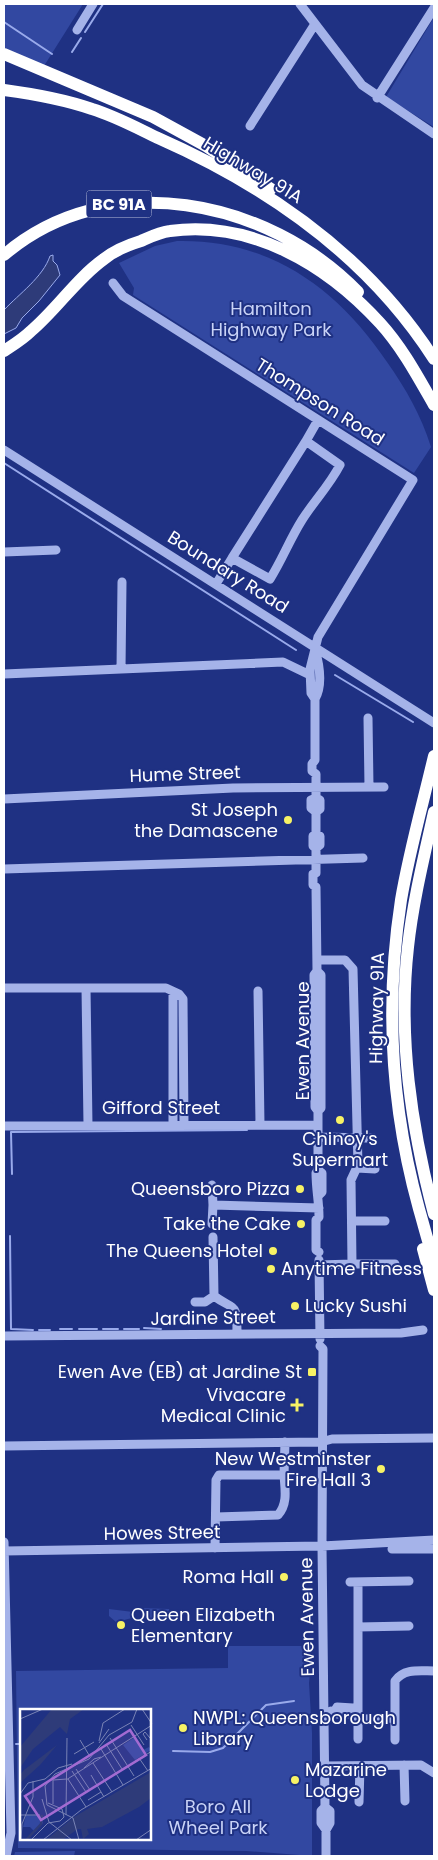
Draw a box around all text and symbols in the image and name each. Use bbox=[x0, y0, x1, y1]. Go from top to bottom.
street label: Highway 91A bbox=[199, 130, 308, 209]
road number: BC 91A bbox=[86, 190, 152, 218]
park label: Hamilton Highway Park bbox=[210, 296, 332, 342]
street label: Thompson Road bbox=[251, 352, 389, 451]
street label: Boundary Road bbox=[163, 524, 294, 619]
street label: Hume Street bbox=[129, 759, 241, 788]
place label: St Joseph the Damascene bbox=[134, 797, 278, 843]
marker: St Joseph the Damascene bbox=[282, 814, 294, 826]
street label: Highway 91A bbox=[363, 952, 390, 1064]
street label: Ewen Avenue bbox=[290, 981, 315, 1101]
street label: Gifford Street bbox=[102, 1095, 220, 1120]
marker: Chinoy's Supermart bbox=[334, 1114, 346, 1126]
place label: Chinoy's Supermart bbox=[292, 1126, 388, 1172]
place label: Queensboro Pizza bbox=[131, 1176, 290, 1201]
marker: Queensboro Pizza bbox=[294, 1183, 306, 1195]
place label: Take the Cake bbox=[163, 1211, 291, 1236]
marker: Take the Cake bbox=[295, 1218, 307, 1230]
place label: The Queens Hotel bbox=[106, 1238, 263, 1263]
marker: The Queens Hotel bbox=[267, 1245, 279, 1257]
place label: Anytime Fitness bbox=[281, 1256, 422, 1281]
marker: Anytime Fitness bbox=[265, 1263, 277, 1275]
place label: Lucky Sushi bbox=[305, 1293, 407, 1318]
marker: Lucky Sushi bbox=[289, 1300, 301, 1312]
street label: Jardine Street bbox=[150, 1304, 276, 1331]
place label: Ewen Ave (EB) at Jardine St bbox=[58, 1359, 302, 1384]
marker: Ewen Ave (EB) at Jardine St bbox=[306, 1366, 318, 1378]
place label: Vivacare Medical Clinic bbox=[161, 1382, 286, 1428]
marker: Vivacare Medical Clinic bbox=[290, 1398, 304, 1412]
place label: New Westminster Fire Hall 3 bbox=[215, 1446, 371, 1492]
marker: New Westminster Fire Hall 3 bbox=[375, 1463, 387, 1475]
street label: Howes Street bbox=[103, 1519, 221, 1546]
street label: Ewen Avenue bbox=[293, 1557, 320, 1677]
place label: Roma Hall bbox=[183, 1564, 274, 1589]
marker: Roma Hall bbox=[278, 1571, 290, 1583]
place label: Queen Elizabeth Elementary bbox=[131, 1602, 275, 1648]
marker: Queen Elizabeth Elementary bbox=[115, 1619, 127, 1631]
place label: NWPL: Queensborough Library bbox=[193, 1705, 396, 1751]
inset map bbox=[20, 1709, 151, 1840]
marker: NWPL: Queensborough Library bbox=[177, 1722, 189, 1734]
place label: Mazarine Lodge bbox=[305, 1757, 387, 1803]
marker: Mazarine Lodge bbox=[289, 1774, 301, 1786]
park label: Boro All Wheel Park bbox=[168, 1794, 268, 1840]

